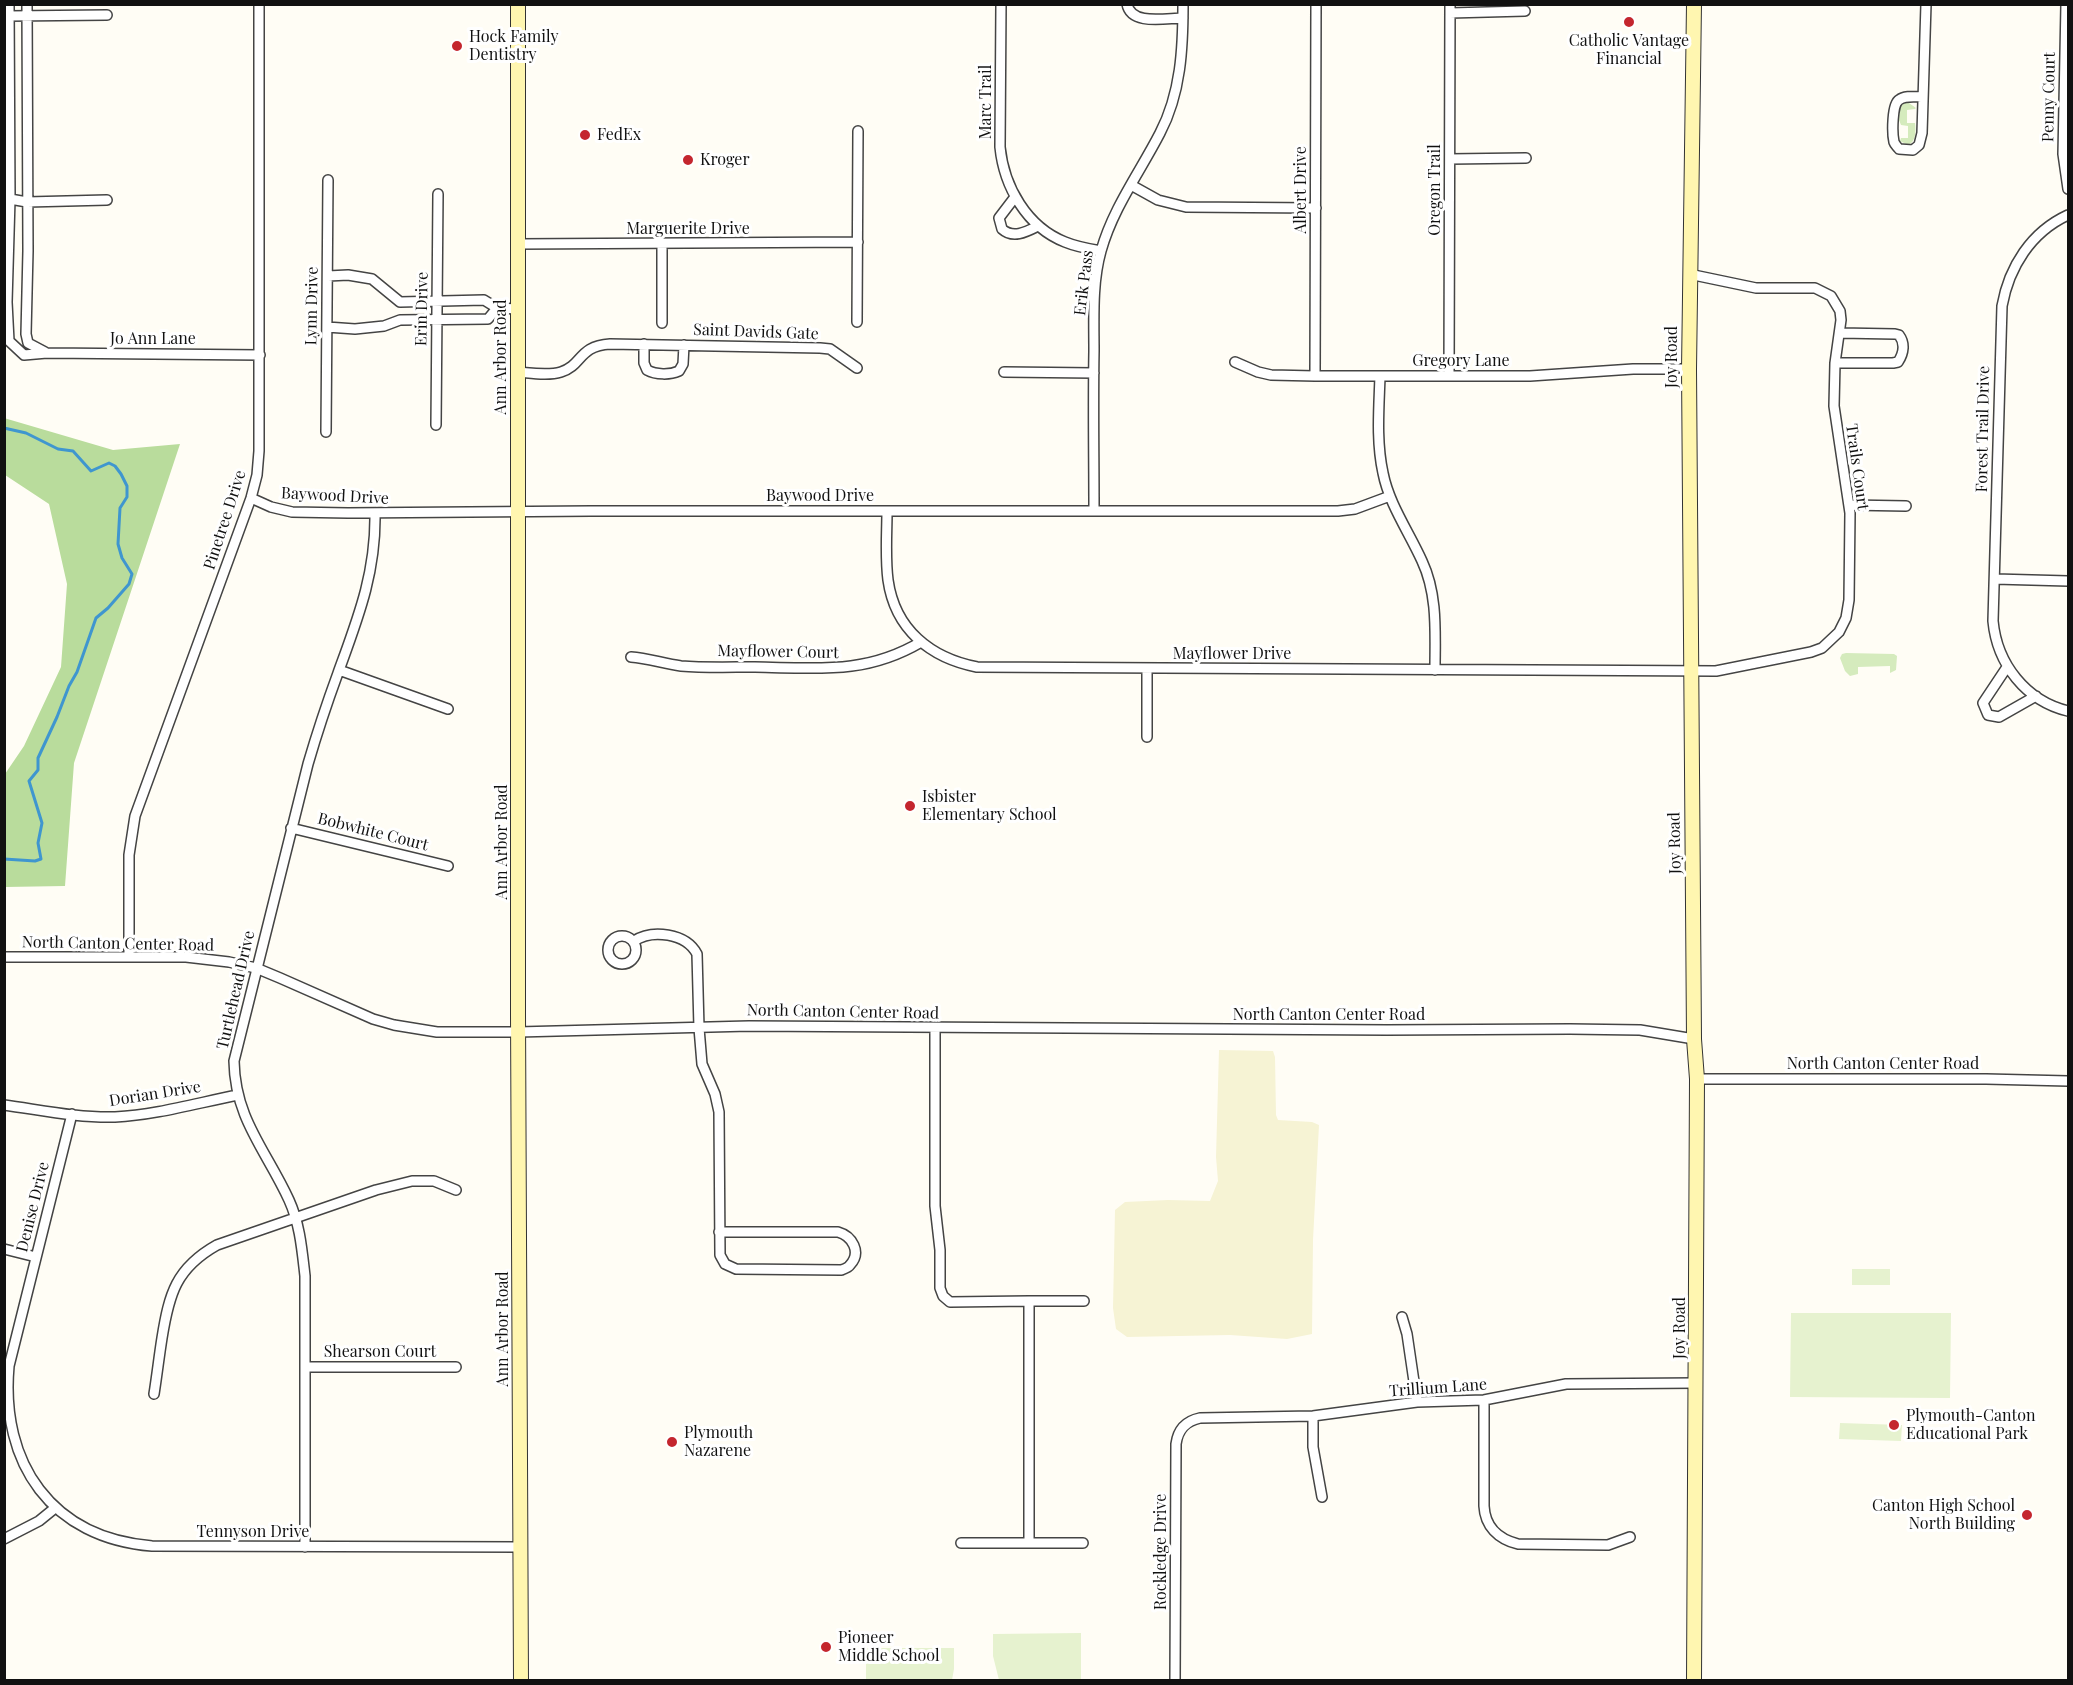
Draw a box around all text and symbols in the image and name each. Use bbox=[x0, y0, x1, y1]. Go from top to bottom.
marker: Catholic Vantage Financial bbox=[1622, 15, 1636, 29]
place label: Hock Family Dentistry bbox=[469, 27, 559, 65]
place label: Catholic Vantage Financial bbox=[1569, 31, 1689, 69]
marker: Hock Family Dentistry bbox=[450, 39, 464, 53]
street label: Penny Court bbox=[2039, 52, 2059, 142]
street label: Marc Trail bbox=[976, 65, 996, 139]
place label: FedEx bbox=[597, 125, 641, 145]
marker: FedEx bbox=[578, 128, 592, 142]
street label: Oregon Trail bbox=[1425, 144, 1445, 236]
street label: Albert Drive bbox=[1291, 146, 1311, 234]
place label: Kroger bbox=[700, 150, 750, 170]
marker: Kroger bbox=[681, 153, 695, 167]
street label: Marguerite Drive bbox=[626, 219, 750, 239]
street label: Erik Pass bbox=[1070, 249, 1098, 317]
street label: Lynn Drive bbox=[302, 266, 322, 346]
street label: Erin Drive bbox=[412, 272, 432, 346]
street label: Ann Arbor Road bbox=[491, 299, 511, 415]
street label: Saint Davids Gate bbox=[693, 320, 819, 344]
street label: Joy Road bbox=[1662, 326, 1682, 388]
street label: Jo Ann Lane bbox=[110, 329, 196, 349]
street label: Gregory Lane bbox=[1412, 351, 1510, 371]
street label: Forest Trail Drive bbox=[1972, 366, 1994, 492]
street label: Trails Court bbox=[1841, 422, 1873, 512]
street label: Pinetree Drive bbox=[200, 468, 250, 572]
street label: Baywood Drive bbox=[281, 484, 389, 508]
street label: Baywood Drive bbox=[766, 486, 874, 506]
street label: Mayflower Court bbox=[717, 641, 839, 663]
street label: Mayflower Drive bbox=[1173, 644, 1291, 664]
street label: Ann Arbor Road bbox=[492, 784, 512, 900]
place label: Isbister Elementary School bbox=[922, 787, 1057, 825]
marker: Isbister Elementary School bbox=[903, 799, 917, 813]
street label: Bobwhite Court bbox=[316, 809, 430, 855]
street label: Joy Road bbox=[1665, 812, 1685, 874]
street label: Turtlehead Drive bbox=[213, 929, 259, 1051]
street label: North Canton Center Road bbox=[22, 933, 214, 955]
street label: North Canton Center Road bbox=[747, 1001, 939, 1023]
street label: North Canton Center Road bbox=[1233, 1005, 1425, 1025]
street label: North Canton Center Road bbox=[1787, 1054, 1979, 1074]
street label: Dorian Drive bbox=[108, 1077, 202, 1111]
street label: Denise Drive bbox=[13, 1160, 53, 1254]
street label: Ann Arbor Road bbox=[493, 1271, 513, 1387]
street label: Joy Road bbox=[1670, 1297, 1690, 1359]
street label: Shearson Court bbox=[324, 1342, 436, 1362]
street label: Trillium Lane bbox=[1388, 1375, 1488, 1401]
place label: Plymouth-Canton Educational Park bbox=[1906, 1406, 2036, 1444]
marker: Plymouth-Canton Educational Park bbox=[1887, 1418, 1901, 1432]
place label: Plymouth Nazarene bbox=[684, 1423, 753, 1461]
marker: Plymouth Nazarene bbox=[665, 1435, 679, 1449]
street label: Rockledge Drive bbox=[1151, 1494, 1171, 1610]
place label: Canton High School North Building bbox=[1872, 1496, 2015, 1534]
marker: Canton High School North Building bbox=[2020, 1508, 2034, 1522]
street label: Tennyson Drive bbox=[197, 1522, 309, 1542]
place label: Pioneer Middle School bbox=[838, 1628, 939, 1666]
marker: Pioneer Middle School bbox=[819, 1640, 833, 1654]

